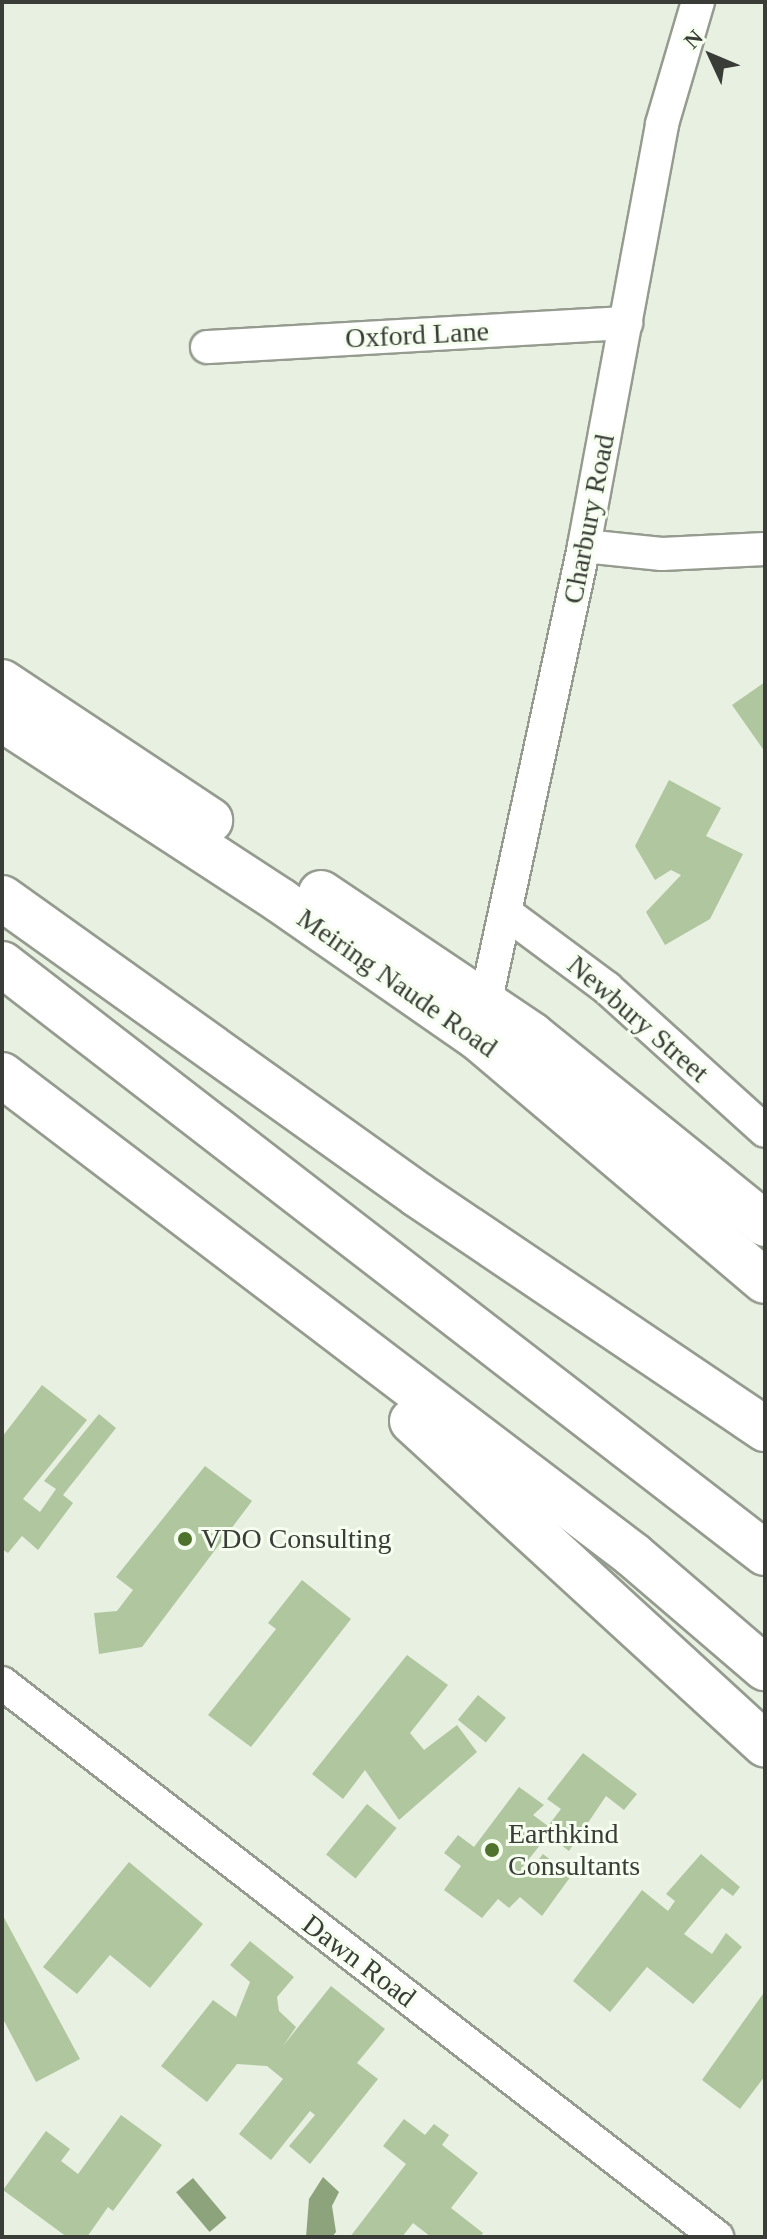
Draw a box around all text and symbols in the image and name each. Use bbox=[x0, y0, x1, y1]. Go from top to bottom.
north arrow bbox=[671, 16, 751, 96]
text: N bbox=[679, 25, 708, 53]
street label: Oxford Lane bbox=[344, 314, 490, 356]
street label: Charbury Road bbox=[556, 431, 622, 607]
street label: Meiring Naude Road bbox=[291, 901, 503, 1065]
street label: Newbury Street bbox=[560, 948, 716, 1090]
place label: VDO Consulting bbox=[201, 1522, 392, 1556]
marker: VDO Consulting bbox=[176, 1530, 194, 1548]
place label: Earthkind Consultants bbox=[508, 1817, 640, 1883]
marker: Earthkind Consultants bbox=[483, 1841, 501, 1859]
street label: Dawn Road bbox=[296, 1908, 422, 2014]

